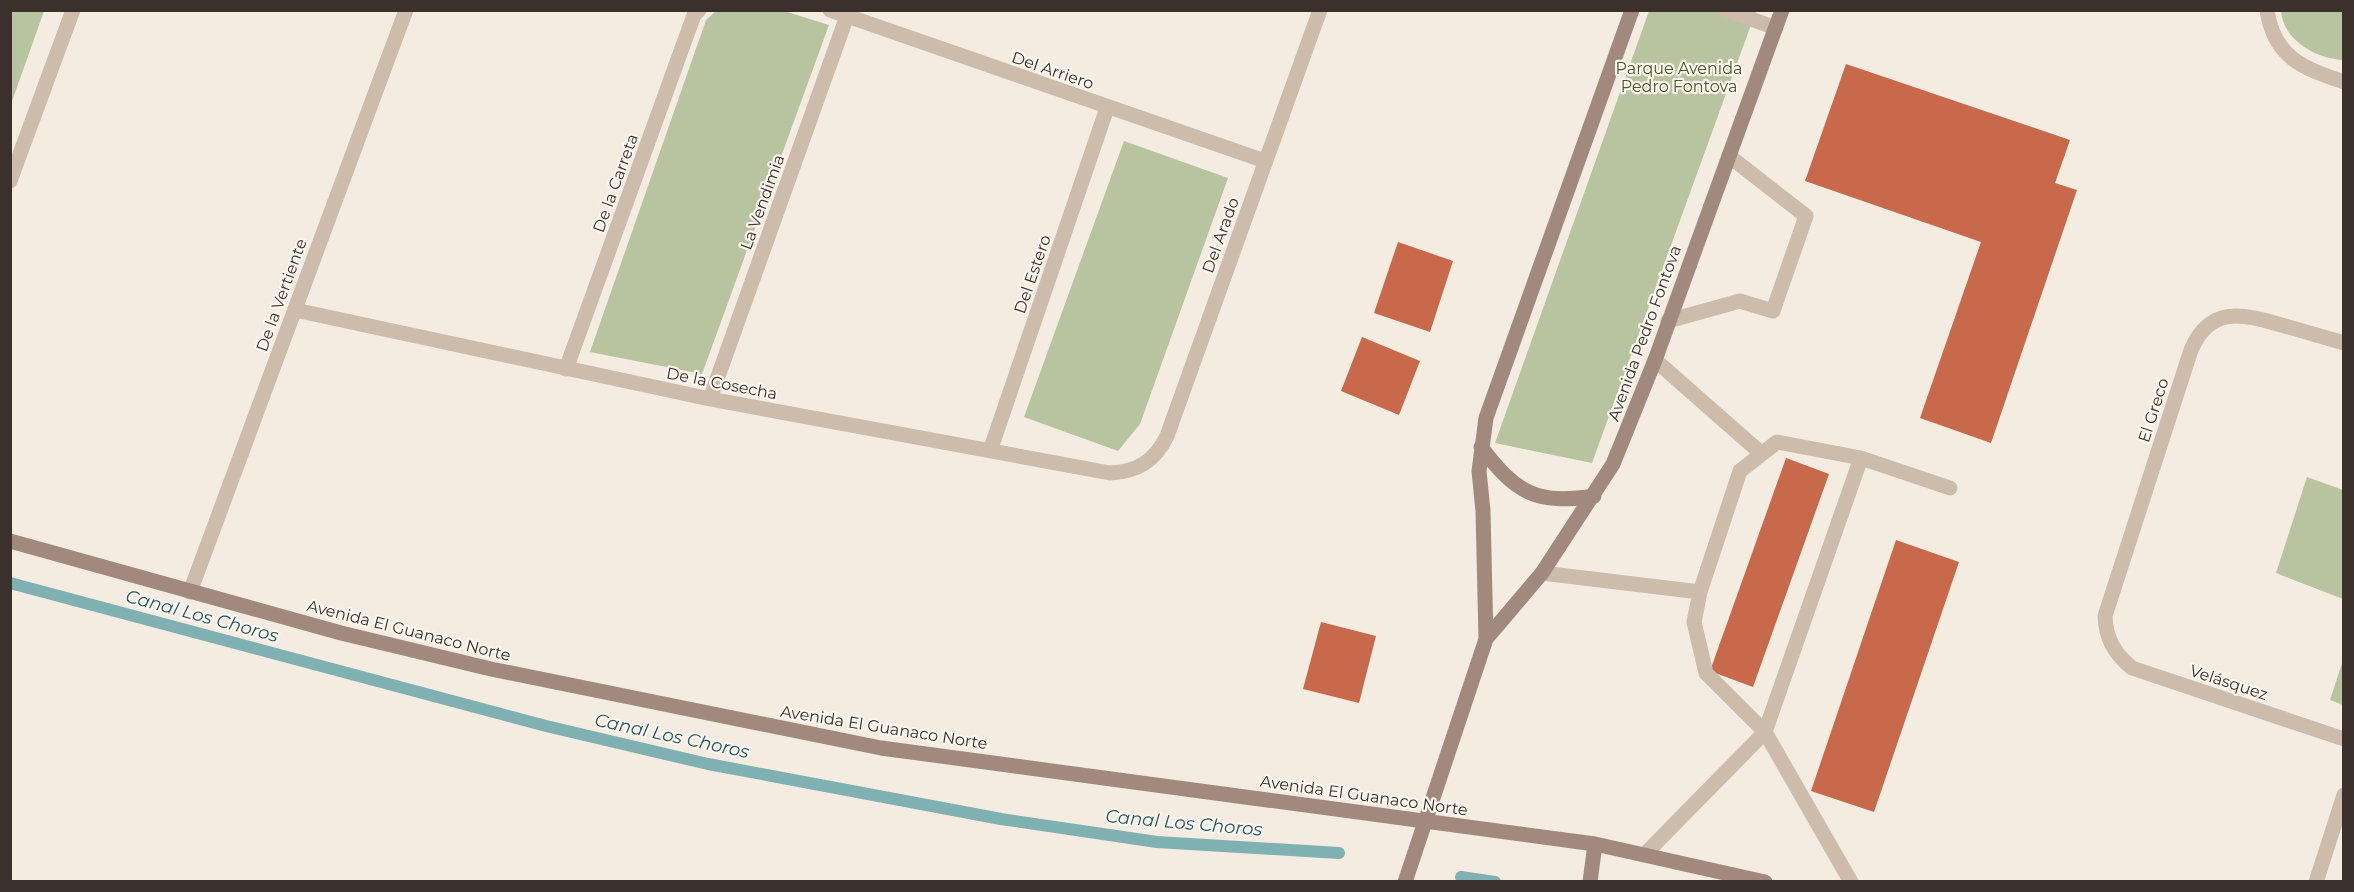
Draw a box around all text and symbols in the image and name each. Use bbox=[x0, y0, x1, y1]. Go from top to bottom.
street label: Del Arriero bbox=[1009, 48, 1096, 93]
park label: Parque Avenida Pedro Fontova bbox=[1616, 59, 1742, 96]
street label: De la Carreta bbox=[589, 131, 642, 235]
street label: La Vendimia bbox=[736, 152, 788, 252]
street label: Del Arado bbox=[1198, 195, 1243, 276]
street label: Del Estero bbox=[1010, 232, 1055, 316]
street label: De la Vertiente bbox=[252, 236, 311, 354]
street label: Avenida Pedro Fontova bbox=[1604, 243, 1685, 424]
street label: De la Cosecha bbox=[665, 363, 779, 404]
street label: El Greco bbox=[2134, 376, 2173, 445]
water label: Canal Los Choros bbox=[123, 585, 281, 647]
street label: Avenida El Guanaco Norte bbox=[305, 596, 513, 665]
street label: Velásquez bbox=[2187, 661, 2270, 704]
street label: Avenida El Guanaco Norte bbox=[779, 702, 989, 753]
water label: Canal Los Choros bbox=[593, 709, 751, 763]
street label: Avenida El Guanaco Norte bbox=[1259, 772, 1469, 819]
water label: Canal Los Choros bbox=[1105, 805, 1264, 841]

